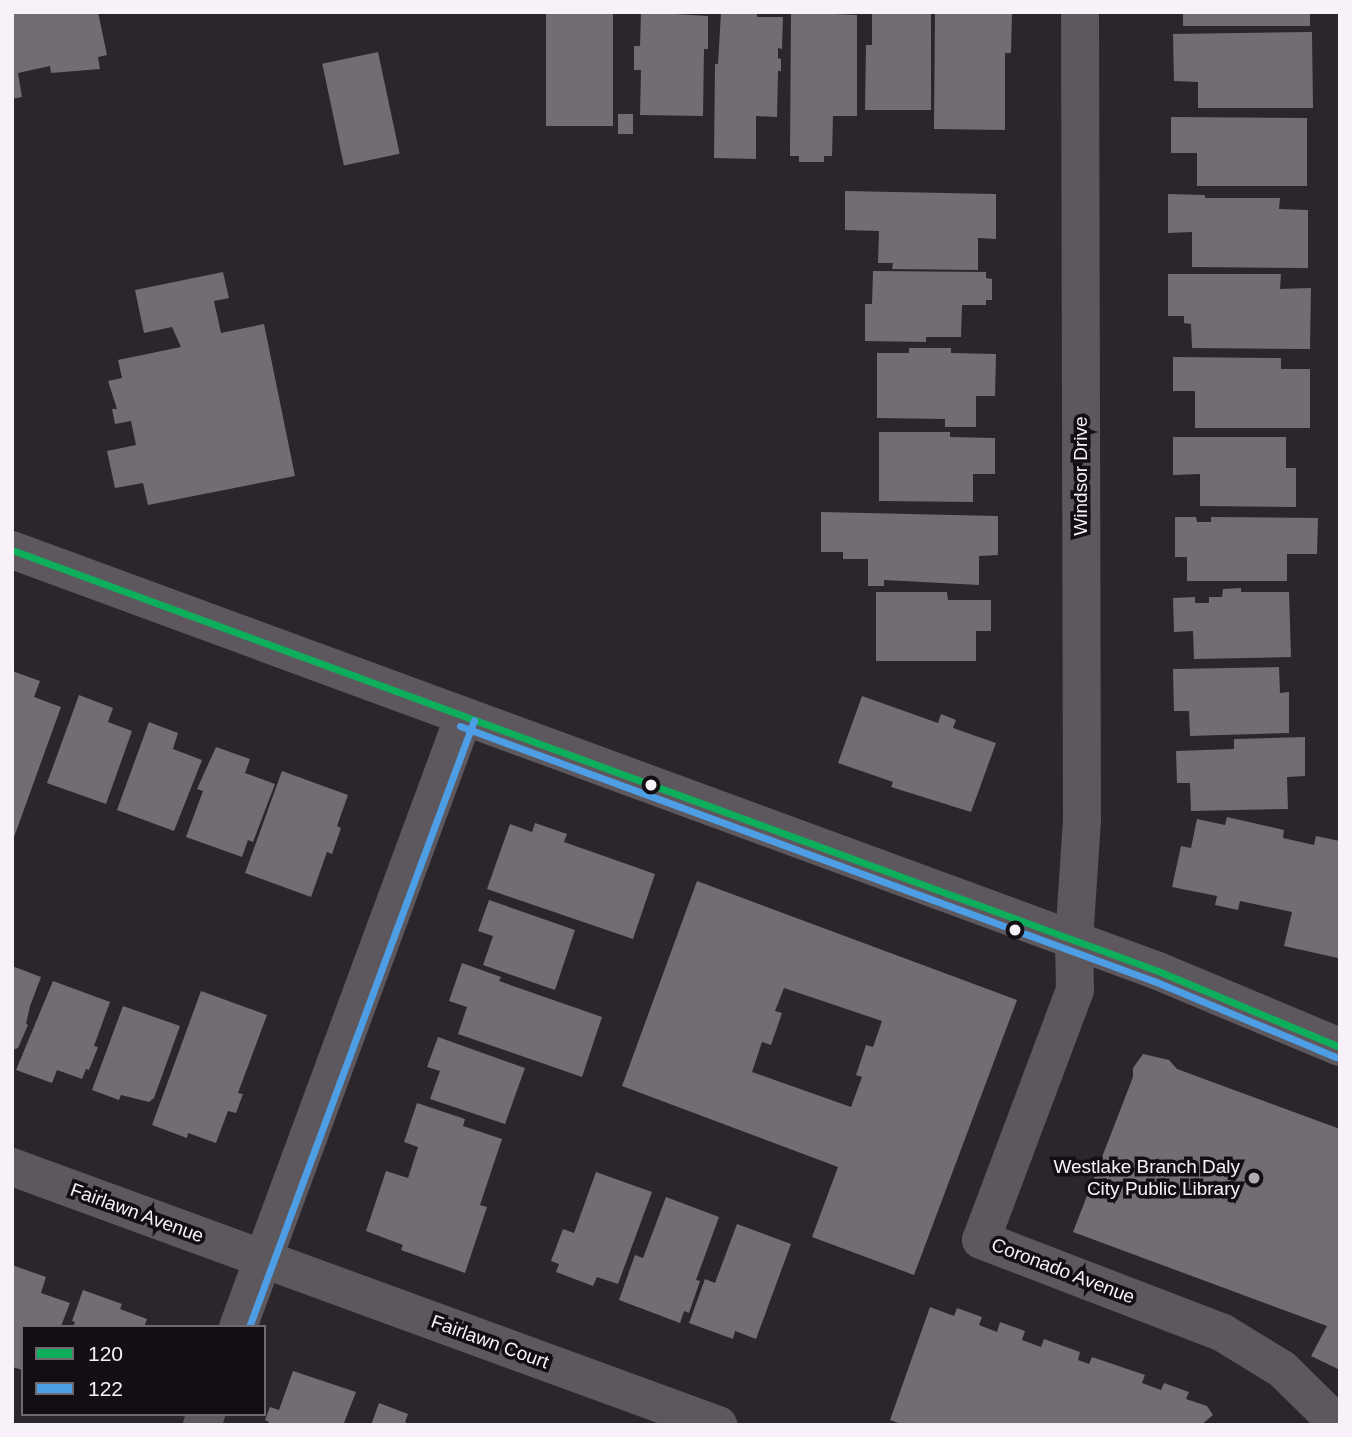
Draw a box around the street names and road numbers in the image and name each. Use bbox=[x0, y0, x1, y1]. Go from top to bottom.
street label: Windsor Drive bbox=[1070, 416, 1092, 536]
street label: Fairlawn Avenue bbox=[67, 1178, 207, 1248]
street label: Coronado Avenue bbox=[988, 1233, 1138, 1309]
street label: Fairlawn Court bbox=[428, 1310, 552, 1374]

